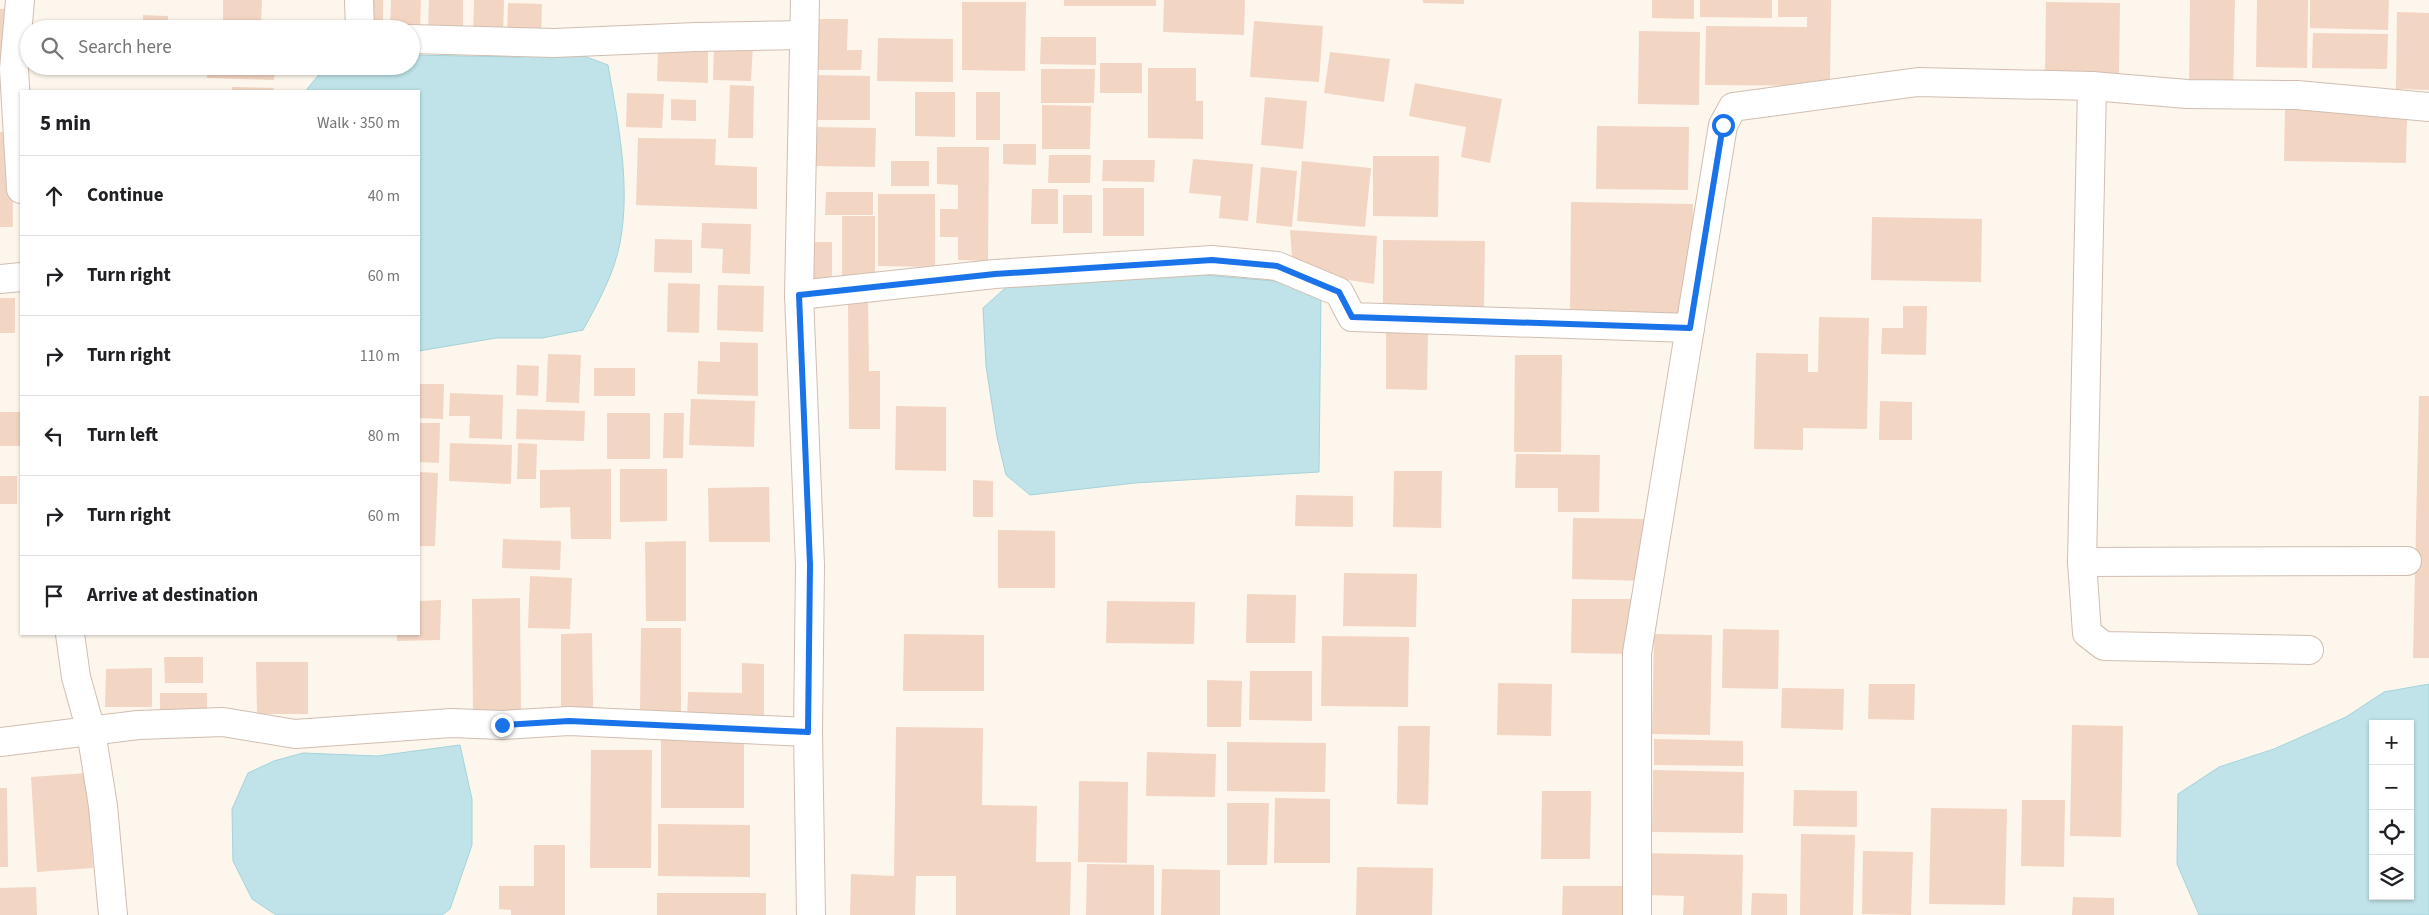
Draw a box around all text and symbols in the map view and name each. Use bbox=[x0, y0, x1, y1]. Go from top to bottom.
search box bbox=[20, 20, 420, 75]
icon: search bbox=[38, 34, 66, 62]
text: Search here bbox=[78, 34, 172, 61]
text: 5 min bbox=[40, 108, 91, 138]
text: Walk · 350 m bbox=[317, 112, 400, 134]
route start bbox=[1712, 114, 1735, 137]
icon: ahead bbox=[40, 182, 68, 210]
text: Continue bbox=[87, 182, 164, 209]
text: 40 m bbox=[368, 185, 400, 207]
icon: right bbox=[40, 262, 68, 290]
text: Turn right bbox=[87, 262, 171, 289]
text: 60 m bbox=[368, 265, 400, 287]
icon: right bbox=[40, 342, 68, 370]
text: Turn right bbox=[87, 342, 171, 369]
text: 110 m bbox=[360, 345, 400, 367]
icon: left bbox=[40, 422, 68, 450]
text: Turn left bbox=[87, 422, 158, 449]
text: 80 m bbox=[368, 425, 400, 447]
icon: right bbox=[40, 502, 68, 530]
text: Turn right bbox=[87, 502, 171, 529]
text: 60 m bbox=[368, 505, 400, 527]
icon: arrive bbox=[40, 582, 68, 610]
text: Arrive at destination bbox=[87, 582, 258, 609]
route end bbox=[491, 714, 514, 737]
map controls bbox=[2369, 720, 2414, 900]
button: + bbox=[2369, 720, 2414, 765]
button: − bbox=[2369, 765, 2414, 810]
button: locate bbox=[2369, 810, 2414, 855]
button: layers bbox=[2369, 855, 2414, 900]

